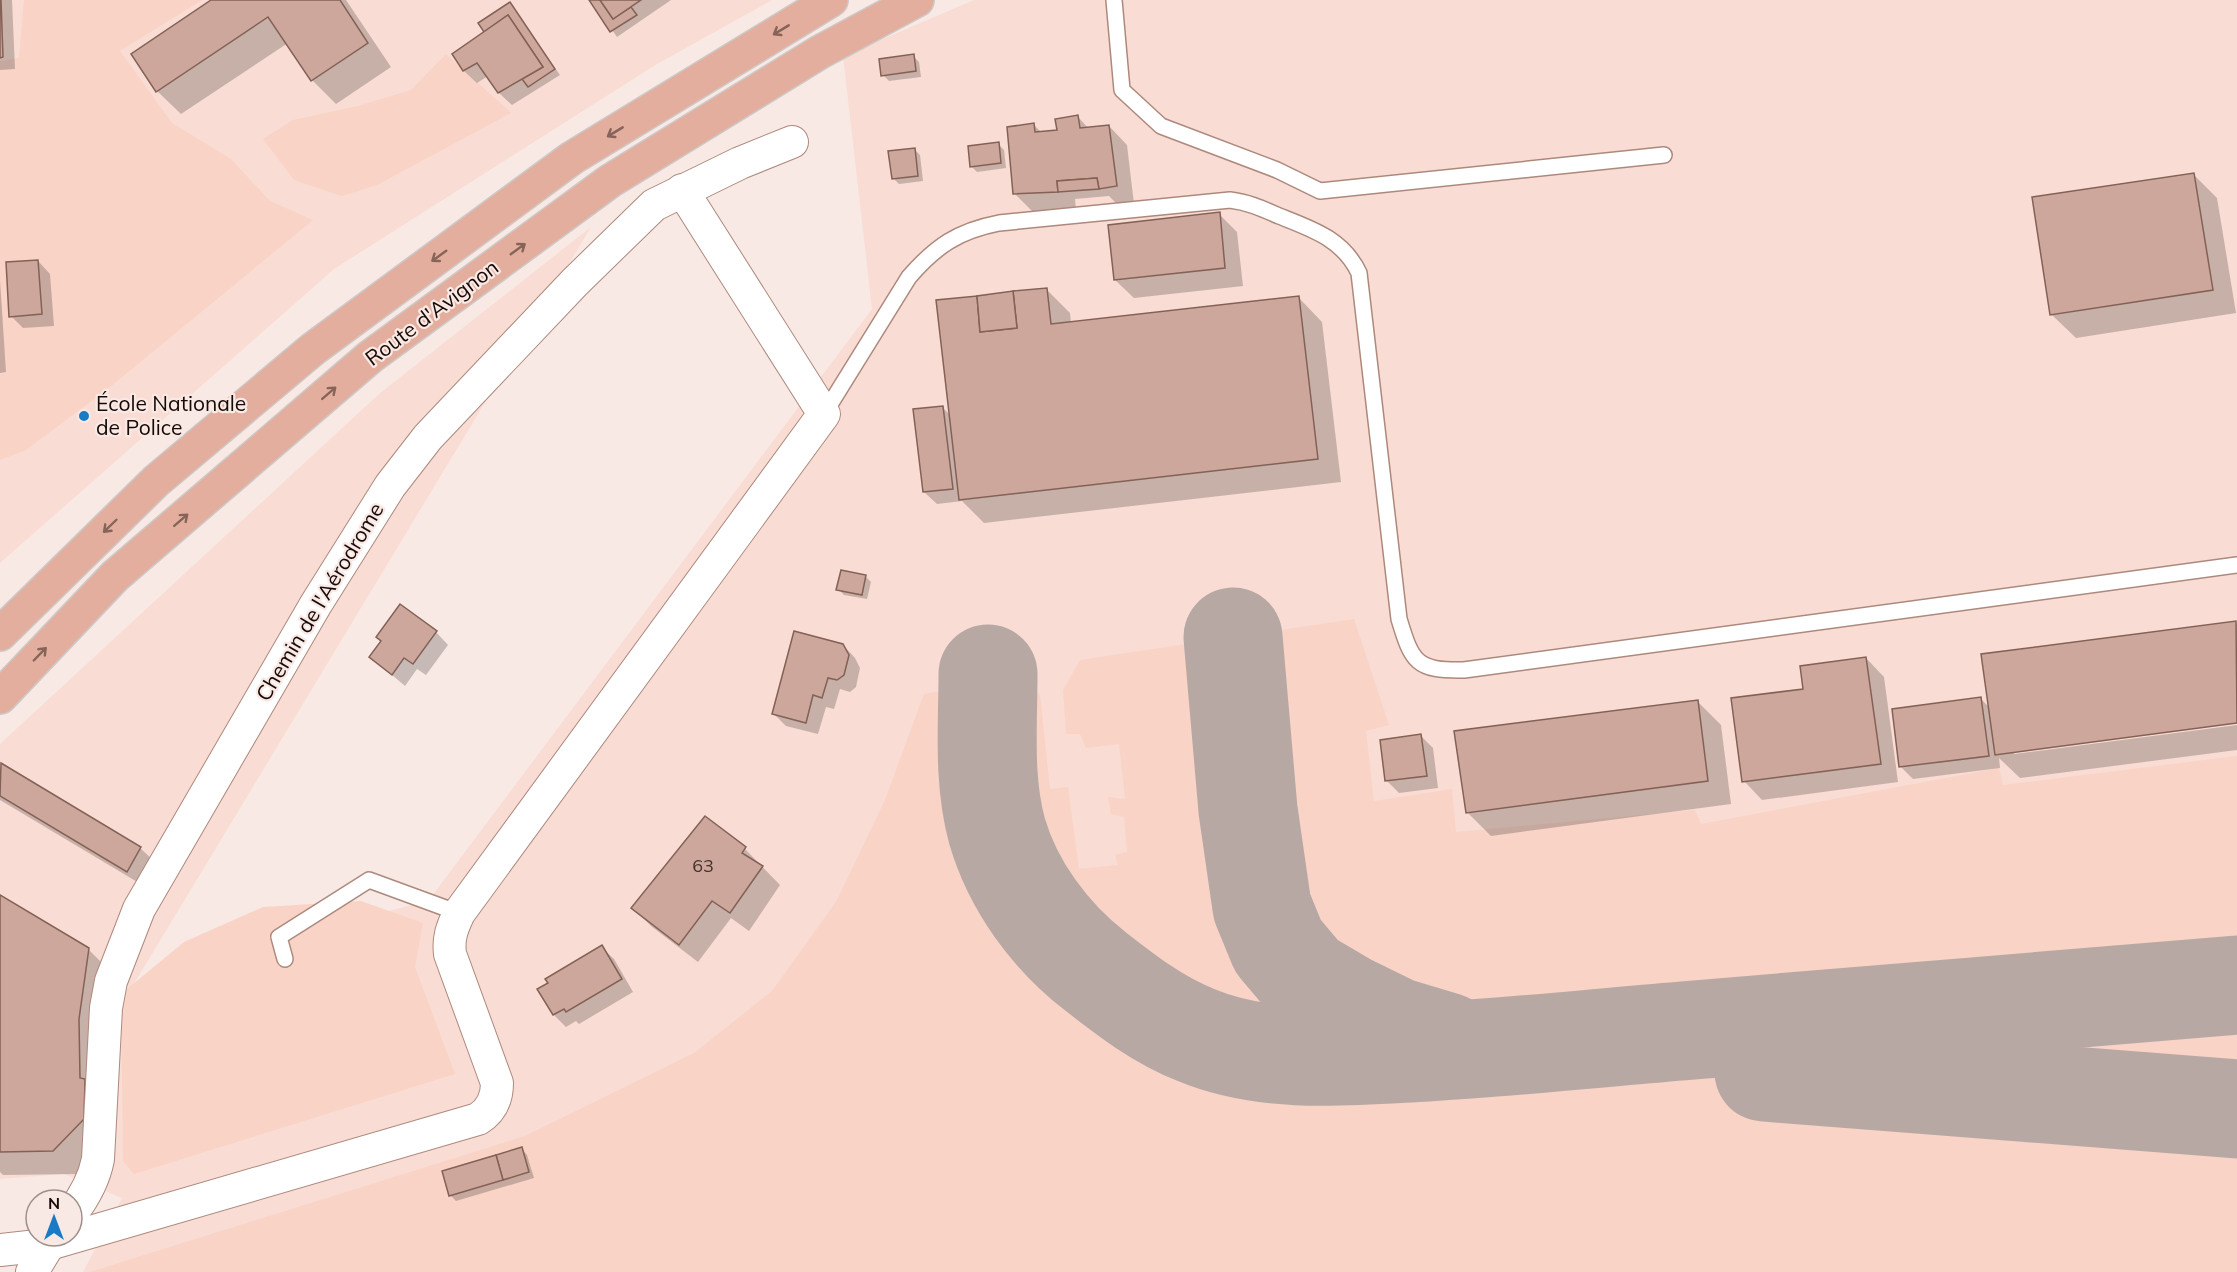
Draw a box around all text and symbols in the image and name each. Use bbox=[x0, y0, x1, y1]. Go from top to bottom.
one-way arrow bbox=[773, 24, 790, 36]
one-way arrow bbox=[607, 126, 624, 138]
one-way arrow bbox=[509, 243, 525, 256]
one-way arrow bbox=[431, 250, 447, 262]
street label: Route d'Avignon bbox=[360, 254, 503, 371]
one-way arrow bbox=[321, 386, 336, 400]
place label: École Nationale de Police bbox=[96, 390, 246, 440]
marker: École Nationale de Police bbox=[77, 409, 91, 423]
street label: Chemin de l'Aérodrome bbox=[250, 498, 389, 705]
one-way arrow bbox=[173, 513, 189, 526]
one-way arrow bbox=[102, 519, 117, 534]
one-way arrow bbox=[33, 647, 48, 662]
house number: 63 bbox=[692, 854, 714, 877]
north arrow bbox=[24, 1188, 84, 1248]
text: N bbox=[48, 1193, 60, 1213]

